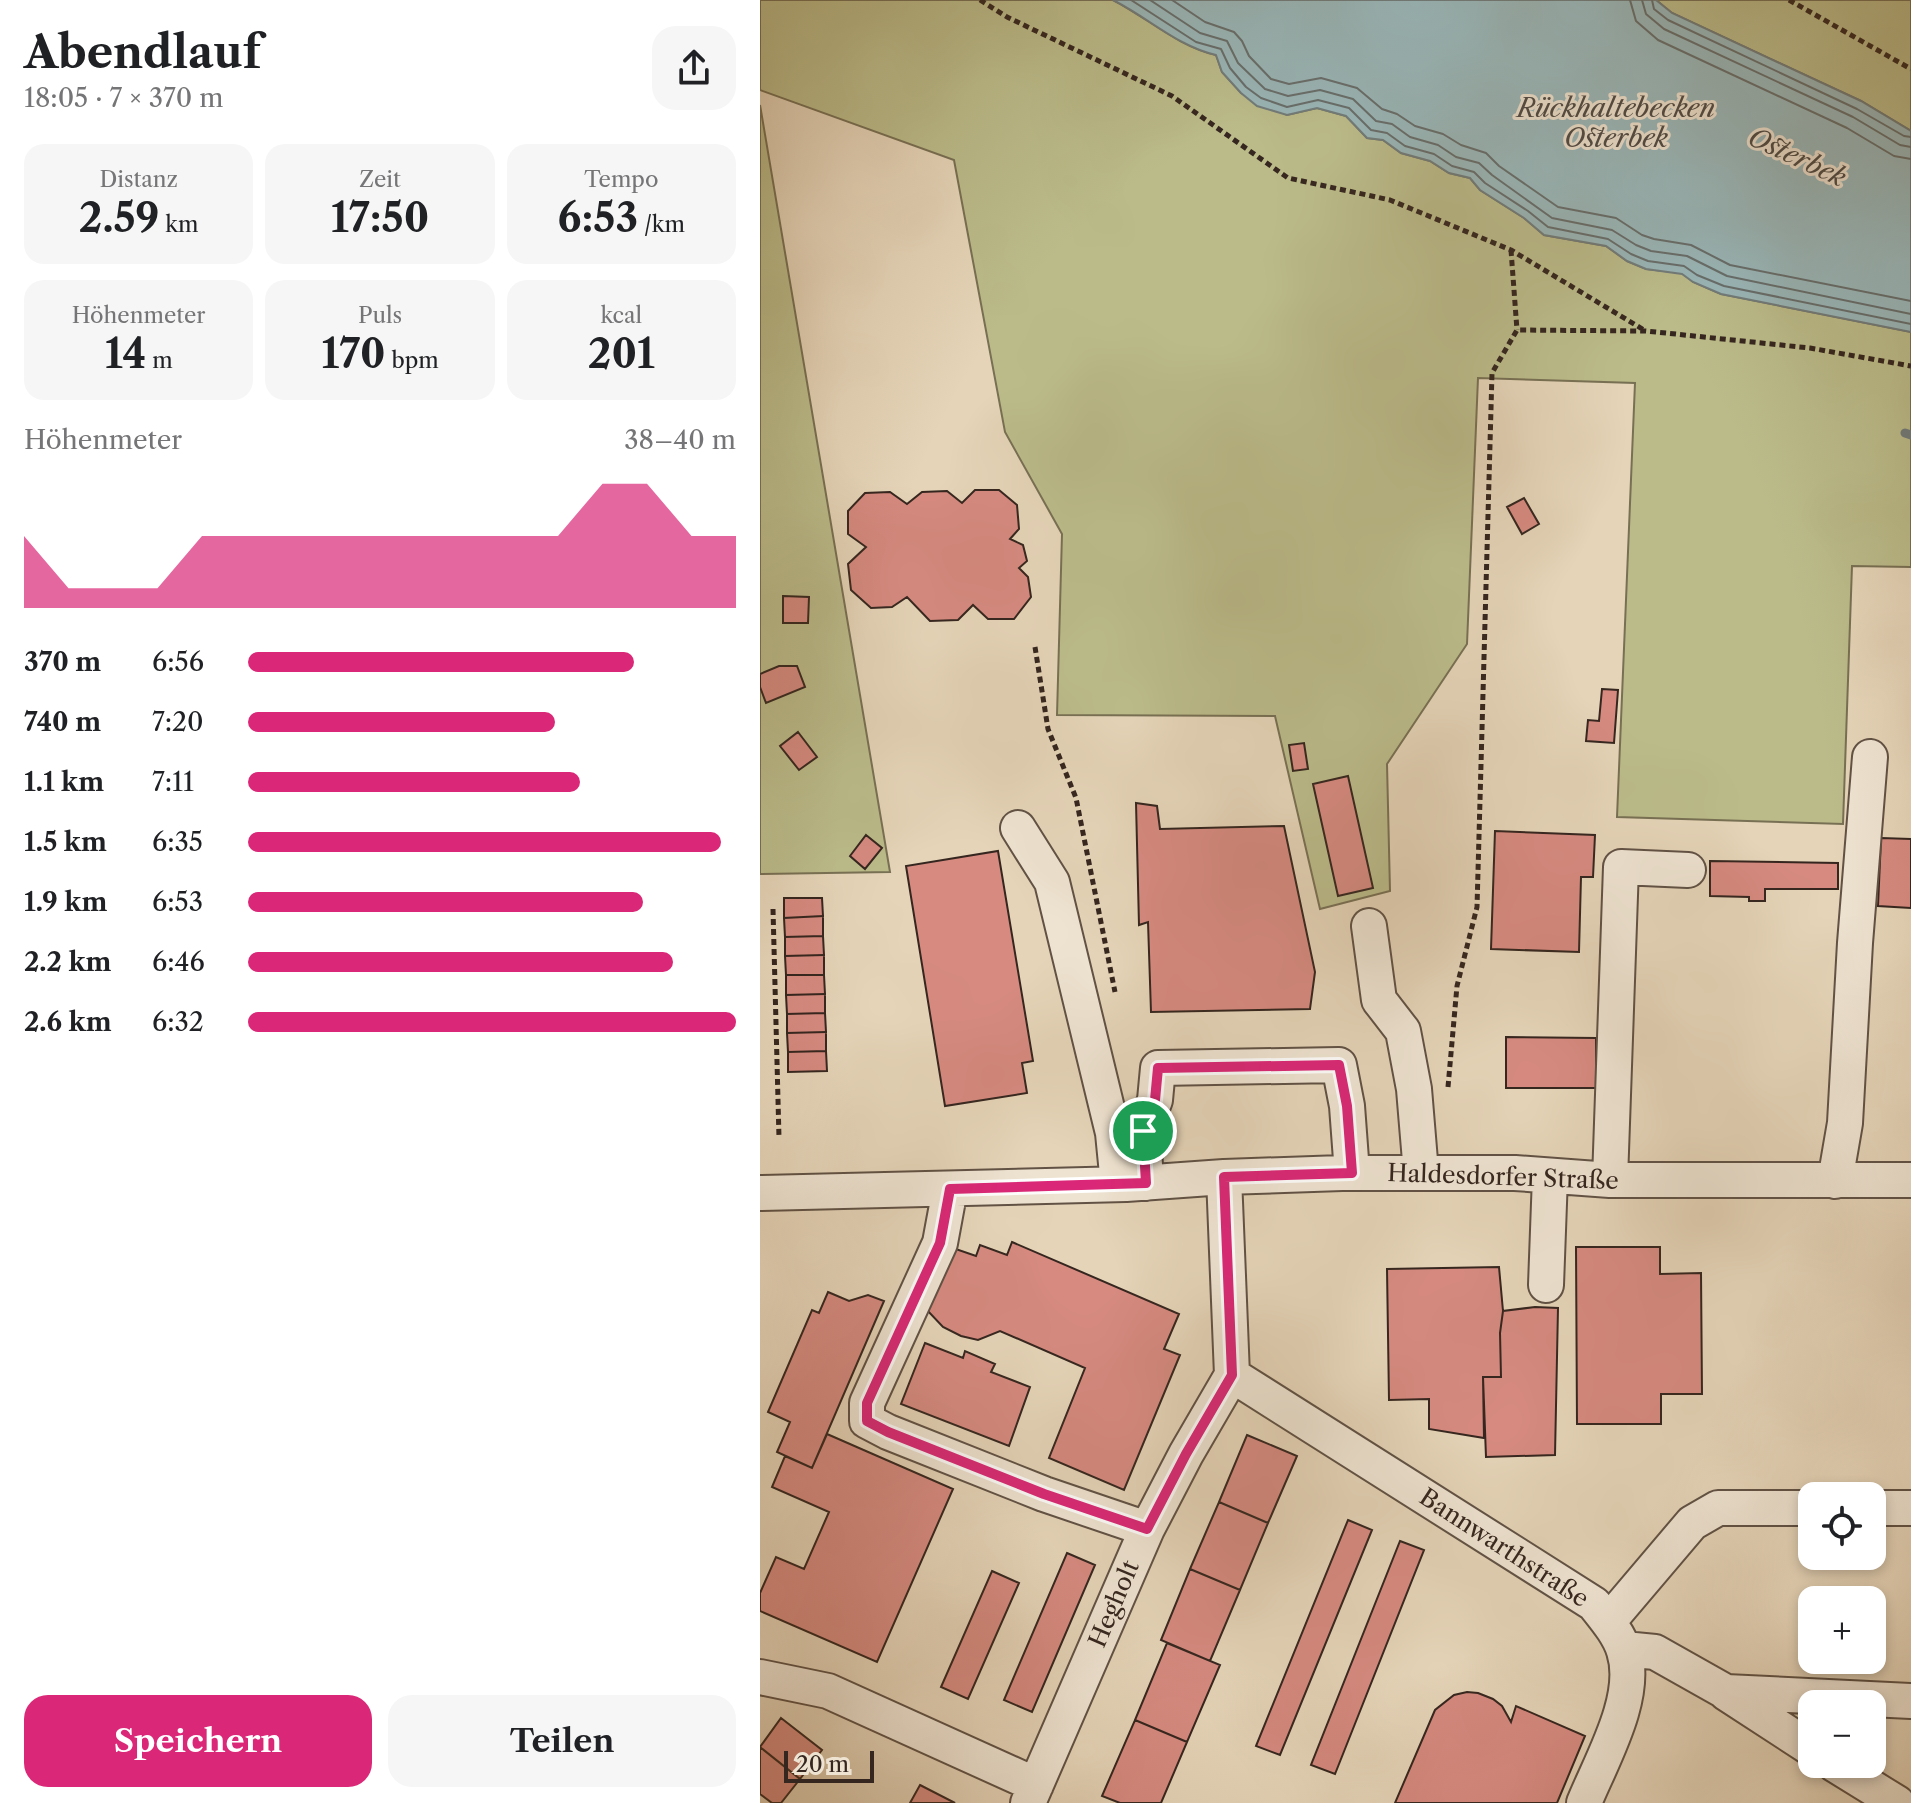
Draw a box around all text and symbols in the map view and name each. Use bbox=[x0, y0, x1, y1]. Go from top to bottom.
text: Abendlauf bbox=[24, 25, 261, 79]
button: share bbox=[652, 26, 736, 110]
text: 18:05 · 7 × 370 m bbox=[24, 82, 223, 114]
water label: Rückhaltebecken Osterbek bbox=[1515, 92, 1715, 154]
water label: Osterbek bbox=[1743, 120, 1851, 194]
text: Distanz bbox=[99, 166, 178, 193]
text: Zeit bbox=[359, 166, 401, 193]
text: Tempo bbox=[584, 166, 658, 193]
text: 2.59 bbox=[79, 193, 159, 242]
text: 17:50 bbox=[331, 193, 429, 242]
text: 6:53 bbox=[558, 193, 638, 242]
text: km bbox=[159, 211, 199, 238]
text: /km bbox=[638, 211, 685, 238]
text: Höhenmeter bbox=[72, 302, 206, 329]
text: Puls bbox=[358, 302, 402, 329]
text: kcal bbox=[601, 302, 642, 329]
text: 14 bbox=[105, 329, 146, 378]
text: 170 bbox=[321, 329, 386, 378]
text: 201 bbox=[588, 329, 655, 378]
text: m bbox=[146, 347, 173, 374]
text: bpm bbox=[386, 347, 439, 374]
text: Höhenmeter bbox=[24, 424, 182, 456]
text: 38–40 m bbox=[624, 424, 736, 456]
text: 370 m bbox=[24, 646, 101, 678]
text: 6:56 bbox=[152, 646, 204, 678]
text: 740 m bbox=[24, 706, 101, 738]
text: 7:20 bbox=[152, 706, 204, 738]
text: 1.1 km bbox=[24, 766, 104, 798]
text: 7:11 bbox=[152, 766, 194, 798]
text: 1.5 km bbox=[24, 826, 107, 858]
text: 6:35 bbox=[152, 826, 203, 858]
text: 1.9 km bbox=[24, 886, 107, 918]
text: 6:53 bbox=[152, 886, 203, 918]
text: 2.2 km bbox=[24, 946, 111, 978]
text: 6:46 bbox=[152, 946, 205, 978]
text: 2.6 km bbox=[24, 1006, 112, 1038]
text: 6:32 bbox=[152, 1006, 204, 1038]
pin bbox=[1109, 1097, 1177, 1165]
icon: arrive bbox=[1121, 1109, 1165, 1153]
street label: Haldesdorfer Straße bbox=[1387, 1158, 1619, 1195]
street label: Bannwarthstraße bbox=[1414, 1482, 1594, 1613]
map controls bbox=[1798, 1482, 1886, 1778]
button: locate bbox=[1798, 1482, 1886, 1570]
street label: Hegholt bbox=[1082, 1556, 1145, 1652]
button: + bbox=[1798, 1586, 1886, 1674]
button: − bbox=[1798, 1690, 1886, 1778]
button: Speichern bbox=[24, 1695, 372, 1787]
button: Teilen bbox=[388, 1695, 736, 1787]
scale bar bbox=[784, 1747, 874, 1783]
text: 20 m bbox=[796, 1751, 849, 1778]

